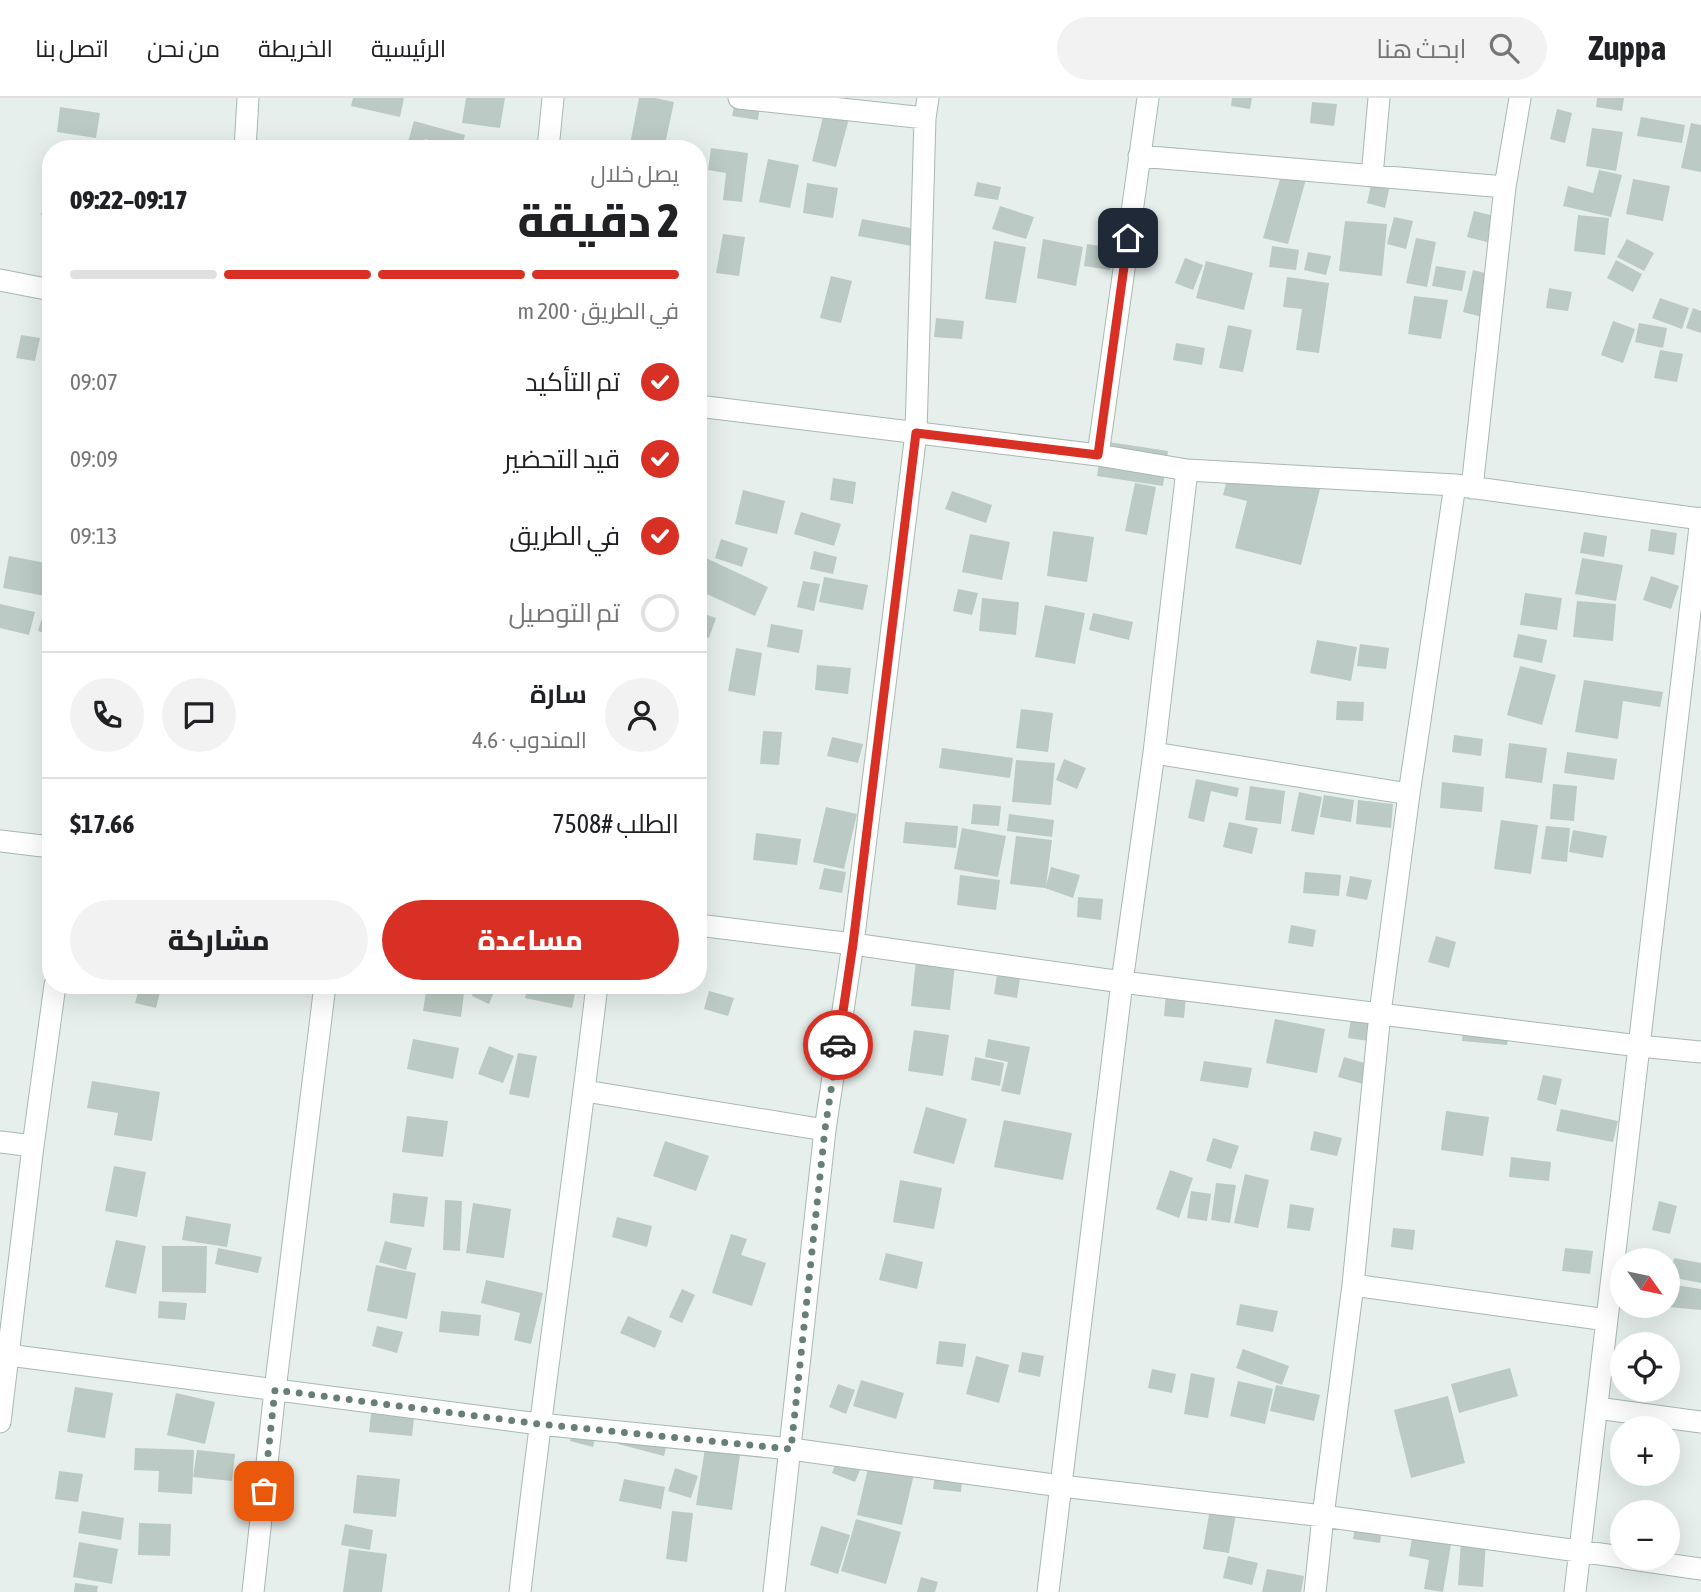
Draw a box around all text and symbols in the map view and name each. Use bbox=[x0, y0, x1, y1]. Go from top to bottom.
search box bbox=[1057, 17, 1547, 80]
icon: search bbox=[1485, 29, 1523, 67]
text: Zuppa bbox=[1589, 29, 1666, 67]
text: ابحث هنا bbox=[1376, 34, 1467, 64]
text: اتصل بنا bbox=[35, 35, 109, 62]
text: من نحن bbox=[147, 35, 220, 62]
text: الخريطة bbox=[258, 35, 333, 62]
text: الرئيسية bbox=[371, 35, 446, 62]
text: يصل خلال bbox=[590, 161, 679, 187]
text: 09:17–09:22 bbox=[70, 185, 187, 215]
text: 2 دقيقة bbox=[517, 194, 679, 247]
pin bbox=[1098, 208, 1158, 268]
icon: home bbox=[1109, 219, 1147, 257]
text: في الطريق · 200 m bbox=[518, 298, 679, 324]
icon: check bbox=[641, 363, 679, 401]
text: تم التأكيد bbox=[525, 367, 620, 397]
text: 09:07 bbox=[70, 369, 118, 395]
icon: check bbox=[641, 440, 679, 478]
text: قيد التحضير bbox=[504, 444, 620, 474]
text: 09:09 bbox=[70, 446, 118, 472]
icon: check bbox=[641, 517, 679, 555]
text: في الطريق bbox=[509, 521, 620, 551]
text: 09:13 bbox=[70, 523, 117, 549]
text: تم التوصيل bbox=[508, 598, 620, 628]
button: phone bbox=[70, 678, 144, 752]
button: chat bbox=[162, 678, 236, 752]
button: person bbox=[605, 678, 679, 752]
text: سارة bbox=[530, 679, 587, 709]
text: المندوب · 4.6 bbox=[472, 727, 587, 753]
text: $17.66 bbox=[70, 809, 134, 839]
text: الطلب #7508 bbox=[552, 809, 679, 839]
button: مشاركة bbox=[70, 900, 368, 980]
button: مساعدة bbox=[382, 900, 679, 980]
courier bbox=[803, 1010, 873, 1080]
icon: car bbox=[819, 1026, 857, 1064]
north arrow bbox=[1610, 1248, 1680, 1318]
map controls bbox=[1610, 1248, 1680, 1570]
button: locate bbox=[1610, 1332, 1680, 1402]
button: + bbox=[1610, 1416, 1680, 1486]
pin bbox=[234, 1461, 294, 1521]
icon: bag bbox=[245, 1472, 283, 1510]
button: − bbox=[1610, 1500, 1680, 1570]

